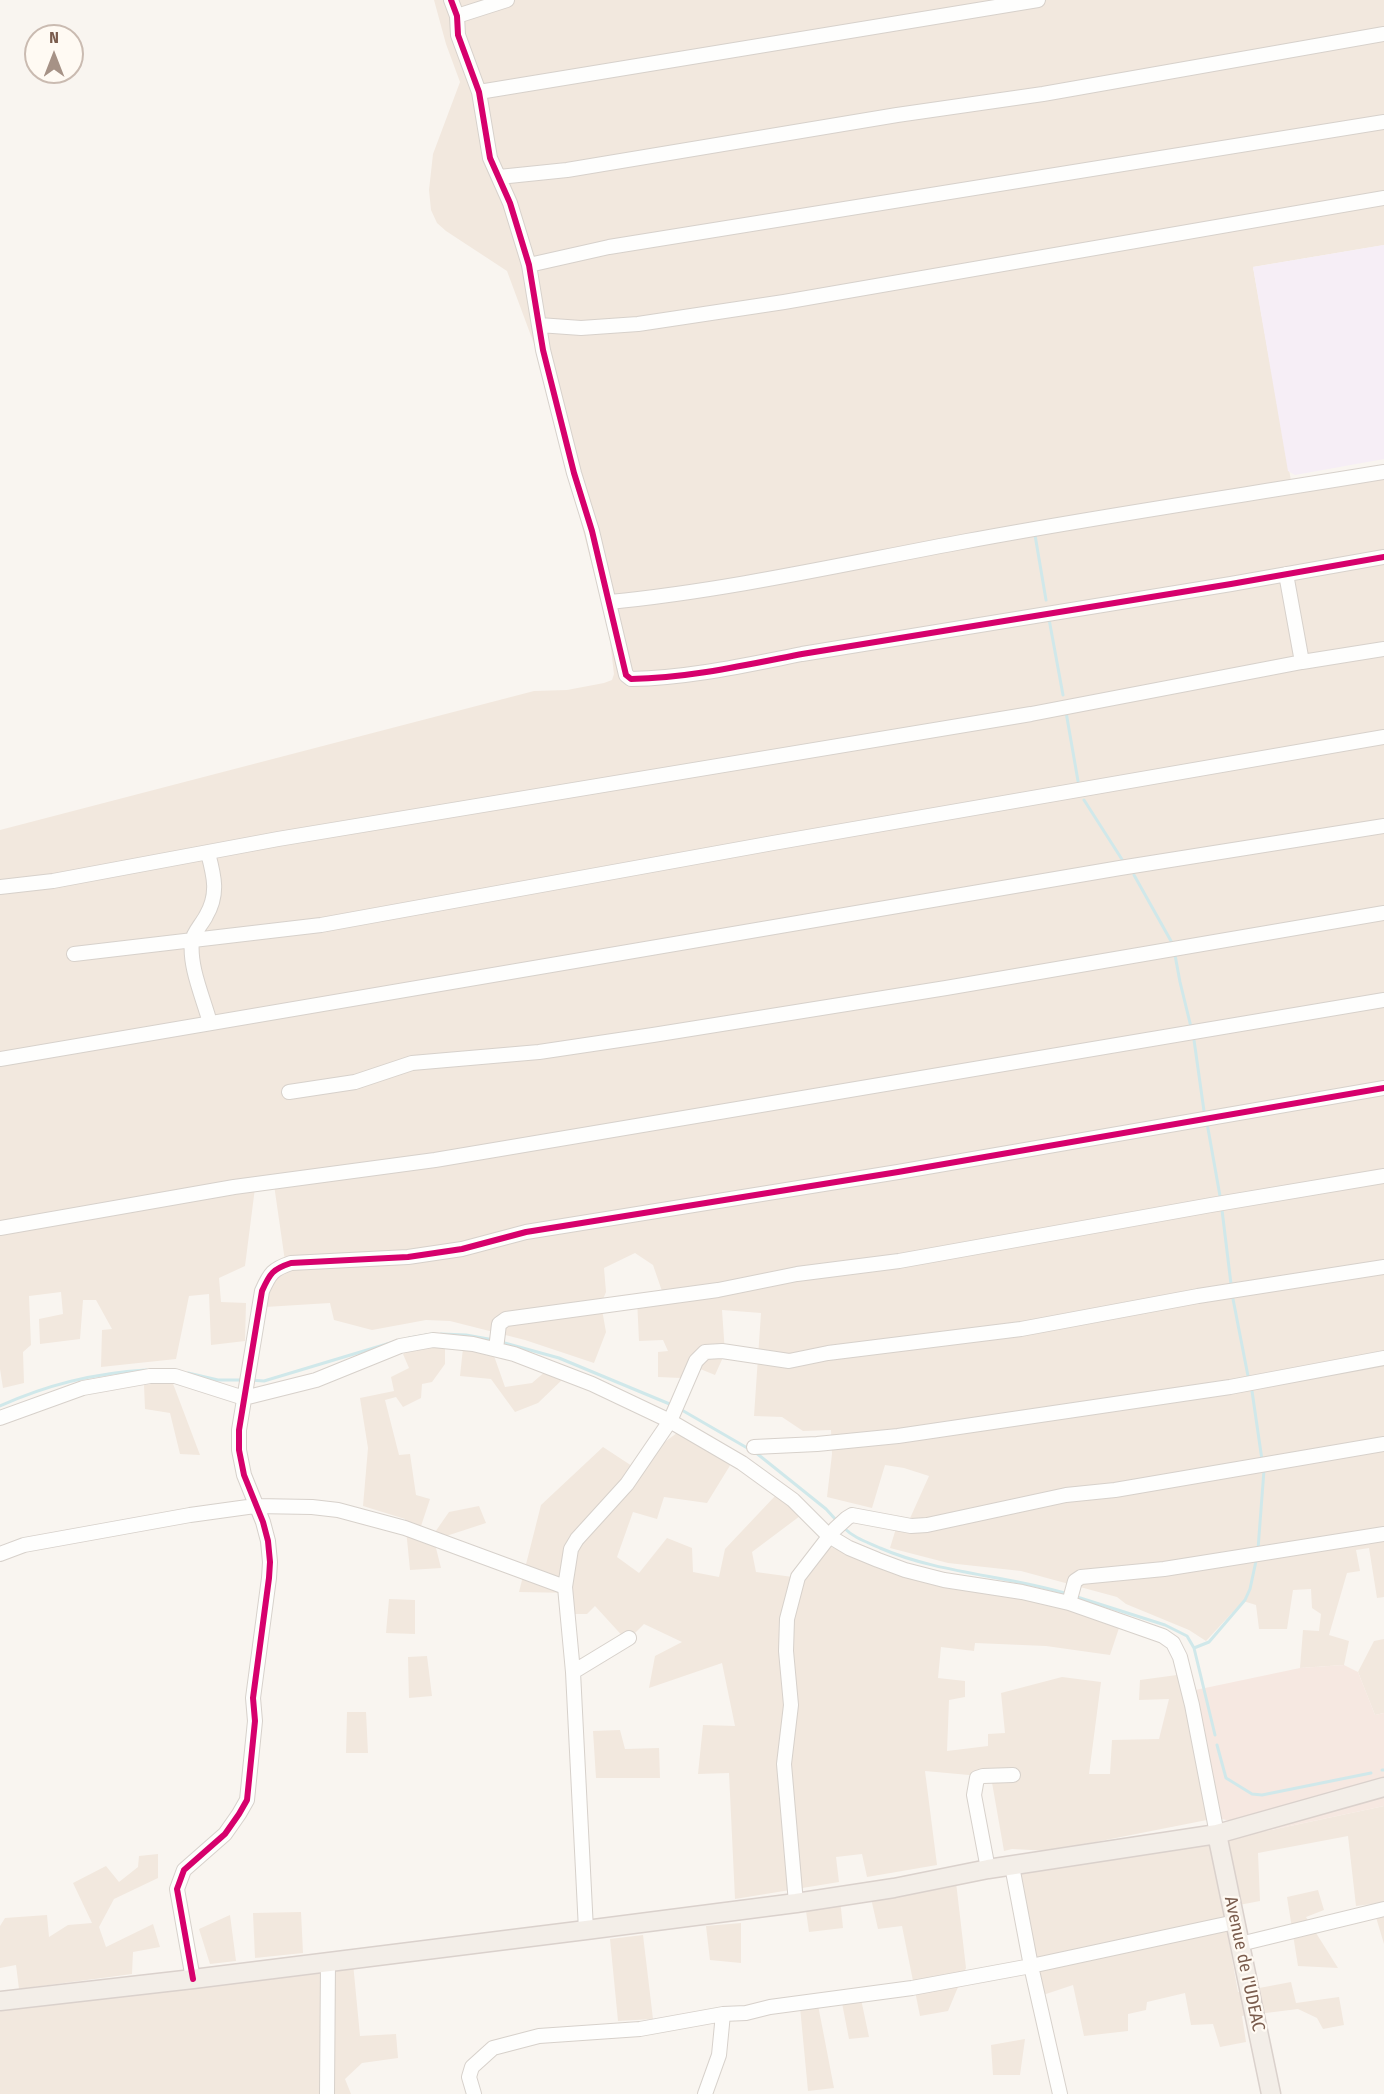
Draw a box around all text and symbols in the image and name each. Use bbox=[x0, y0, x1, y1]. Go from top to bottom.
north arrow bbox=[24, 24, 84, 84]
text: N bbox=[49, 28, 59, 47]
street label: Avenue de I'UDEAC bbox=[1219, 1895, 1269, 2033]

